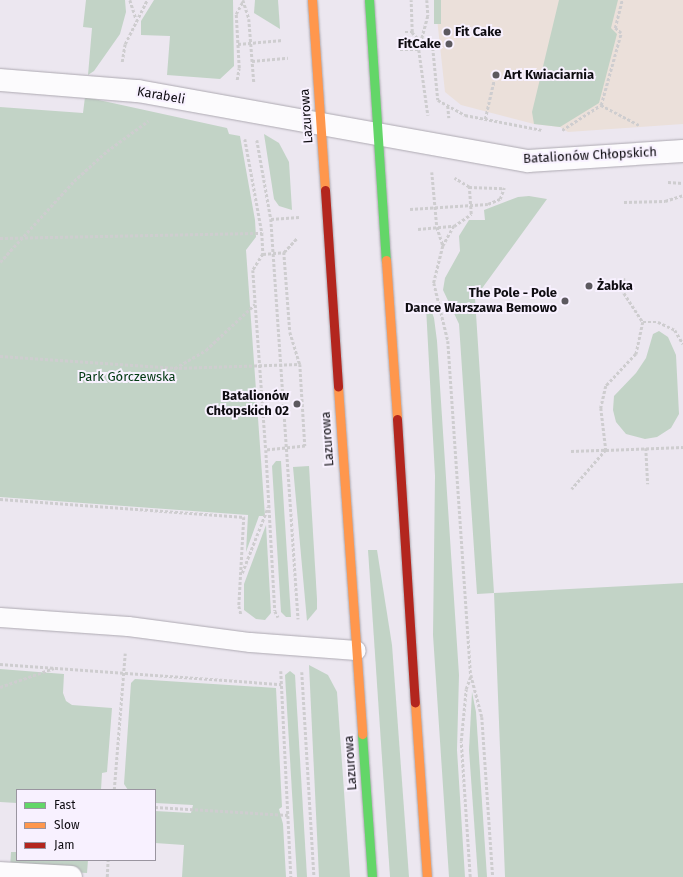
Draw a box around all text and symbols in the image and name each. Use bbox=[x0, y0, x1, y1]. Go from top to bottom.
place label: Fit Cake bbox=[455, 24, 501, 40]
marker: Fit Cake bbox=[442, 27, 452, 37]
place label: FitCake bbox=[398, 36, 441, 52]
marker: FitCake bbox=[444, 39, 454, 49]
place label: Art Kwiaciarnia bbox=[504, 67, 594, 83]
marker: Art Kwiaciarnia bbox=[491, 70, 501, 80]
street label: Karabeli bbox=[136, 84, 186, 108]
street label: Lazurowa bbox=[297, 88, 317, 144]
street label: Batalionów Chłopskich bbox=[523, 145, 657, 167]
place label: Żabka bbox=[597, 278, 633, 294]
marker: Żabka bbox=[584, 281, 594, 291]
place label: The Pole - Pole Dance Warszawa Bemowo bbox=[405, 286, 557, 317]
marker: The Pole - Pole Dance Warszawa Bemowo bbox=[560, 296, 570, 306]
park label: Park Górczewska bbox=[78, 369, 176, 385]
place label: Batalionów Chłopskich 02 bbox=[206, 389, 289, 420]
marker: Batalionów Chłopskich 02 bbox=[292, 399, 302, 409]
street label: Lazurowa bbox=[318, 411, 338, 467]
street label: Lazurowa bbox=[341, 735, 361, 791]
legend bbox=[16, 789, 156, 861]
text: Fast bbox=[54, 798, 76, 812]
text: Slow bbox=[54, 818, 80, 832]
text: Jam bbox=[54, 838, 74, 852]

